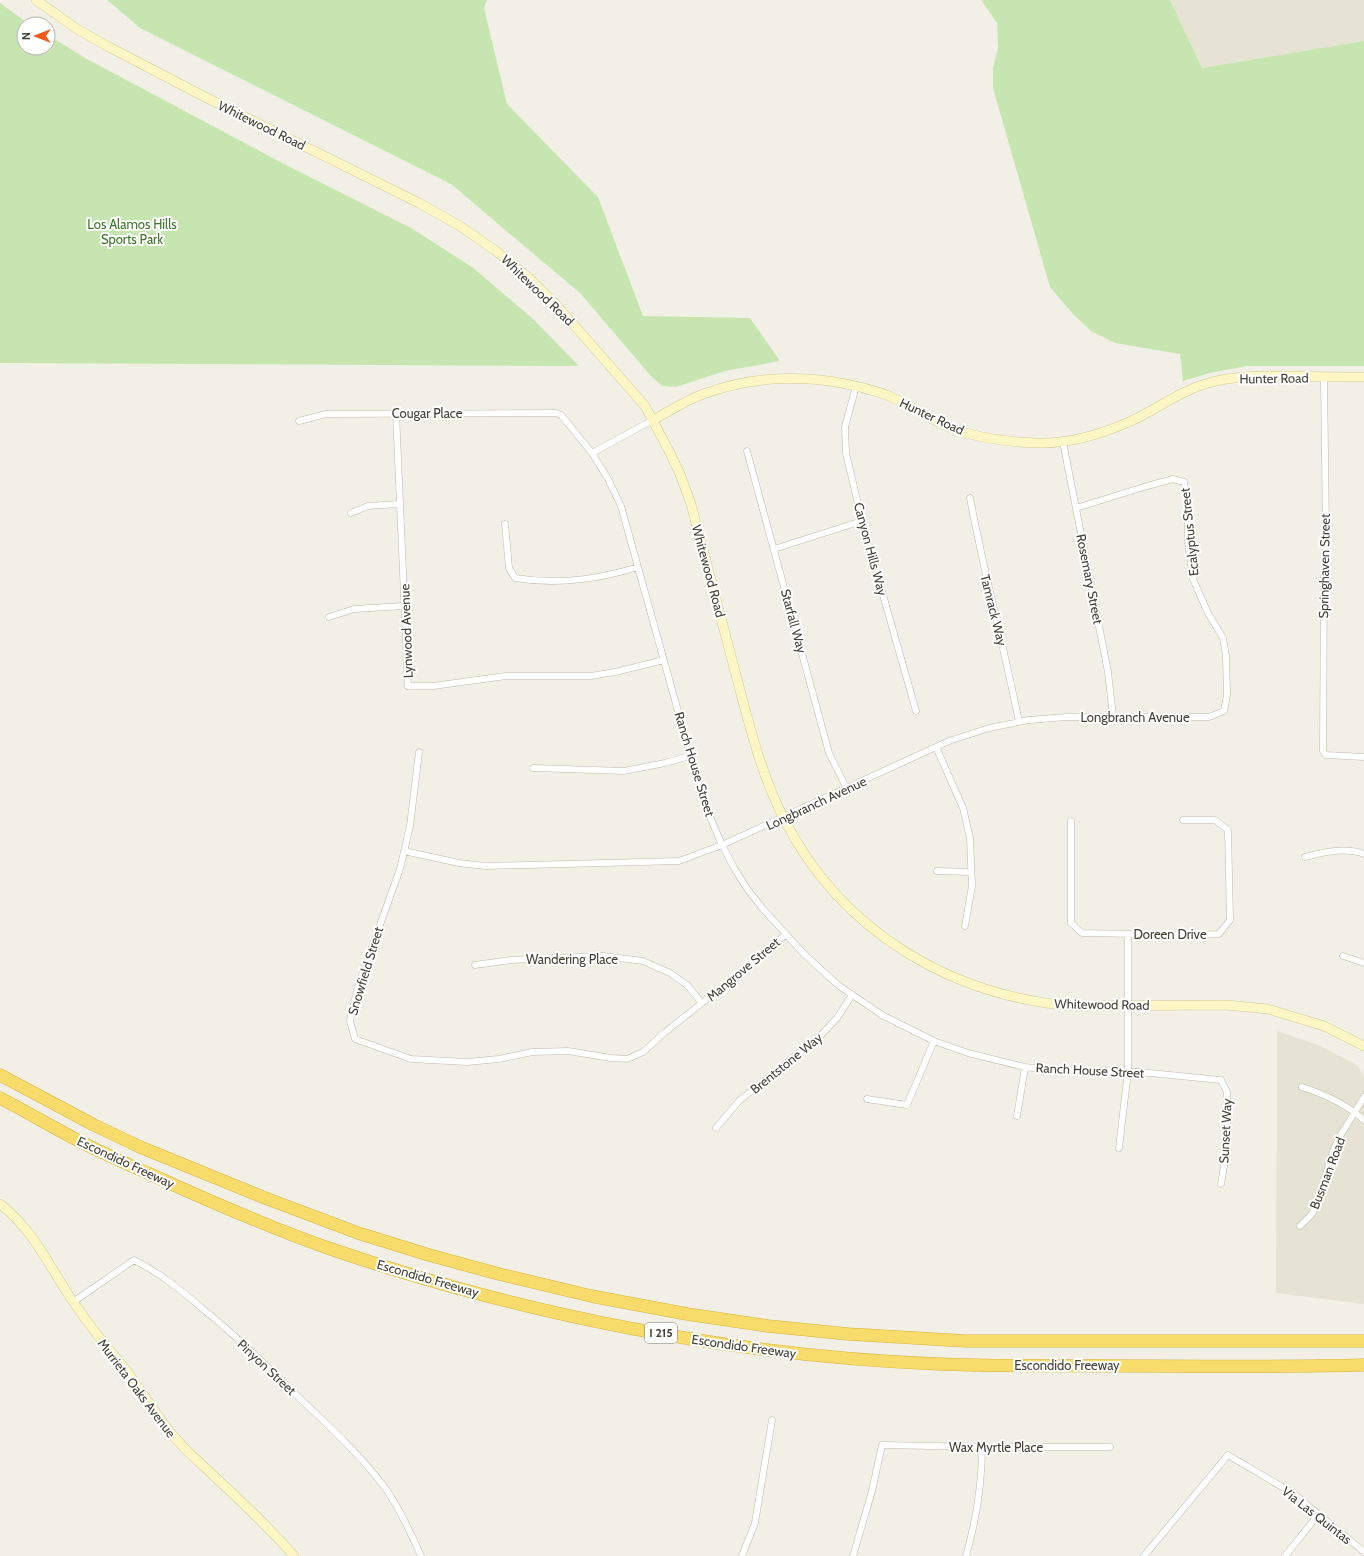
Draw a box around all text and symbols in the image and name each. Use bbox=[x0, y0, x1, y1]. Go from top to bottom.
north arrow bbox=[16, 16, 56, 56]
text: N bbox=[19, 32, 33, 40]
street label: Whitewood Road bbox=[216, 97, 308, 153]
park label: Los Alamos Hills Sports Park bbox=[87, 216, 177, 247]
street label: Whitewood Road bbox=[498, 251, 578, 329]
street label: Hunter Road bbox=[1239, 369, 1309, 387]
street label: Hunter Road bbox=[897, 394, 967, 438]
street label: Cougar Place bbox=[392, 405, 463, 421]
street label: Ecalyptus Street bbox=[1176, 486, 1202, 577]
street label: Canyon Hills Way bbox=[851, 501, 891, 598]
street label: Springhaven Street bbox=[1315, 513, 1333, 619]
street label: Whitewood Road bbox=[689, 523, 729, 619]
street label: Rosemary Street bbox=[1073, 533, 1107, 626]
street label: Tamrack Way bbox=[977, 573, 1011, 648]
street label: Lynwood Avenue bbox=[396, 583, 416, 678]
street label: Starfall Way bbox=[778, 587, 810, 655]
street label: Longbranch Avenue bbox=[1080, 709, 1190, 725]
street label: Ranch House Street bbox=[671, 710, 719, 819]
street label: Longbranch Avenue bbox=[763, 773, 869, 833]
street label: Snowfield Street bbox=[344, 924, 386, 1017]
street label: Doreen Drive bbox=[1133, 926, 1207, 942]
street label: Mangrove Street bbox=[703, 933, 783, 1004]
street label: Wandering Place bbox=[526, 951, 618, 967]
street label: Whitewood Road bbox=[1054, 995, 1150, 1013]
street label: Brentstone Way bbox=[747, 1029, 826, 1097]
street label: Ranch House Street bbox=[1035, 1059, 1145, 1081]
street label: Sunset Way bbox=[1215, 1098, 1235, 1164]
street label: Escondido Freeway bbox=[75, 1132, 178, 1192]
street label: Busman Road bbox=[1306, 1135, 1348, 1211]
street label: Escondido Freeway bbox=[375, 1256, 481, 1300]
road number: I 215 bbox=[645, 1323, 677, 1343]
street label: Escondido Freeway bbox=[691, 1331, 798, 1361]
street label: Murrieta Oaks Avenue bbox=[95, 1335, 180, 1441]
street label: Pinyon Street bbox=[234, 1336, 300, 1399]
street label: Escondido Freeway bbox=[1014, 1357, 1120, 1373]
street label: Wax Myrtle Place bbox=[949, 1439, 1043, 1455]
street label: Via Las Quintas bbox=[1279, 1483, 1356, 1548]

